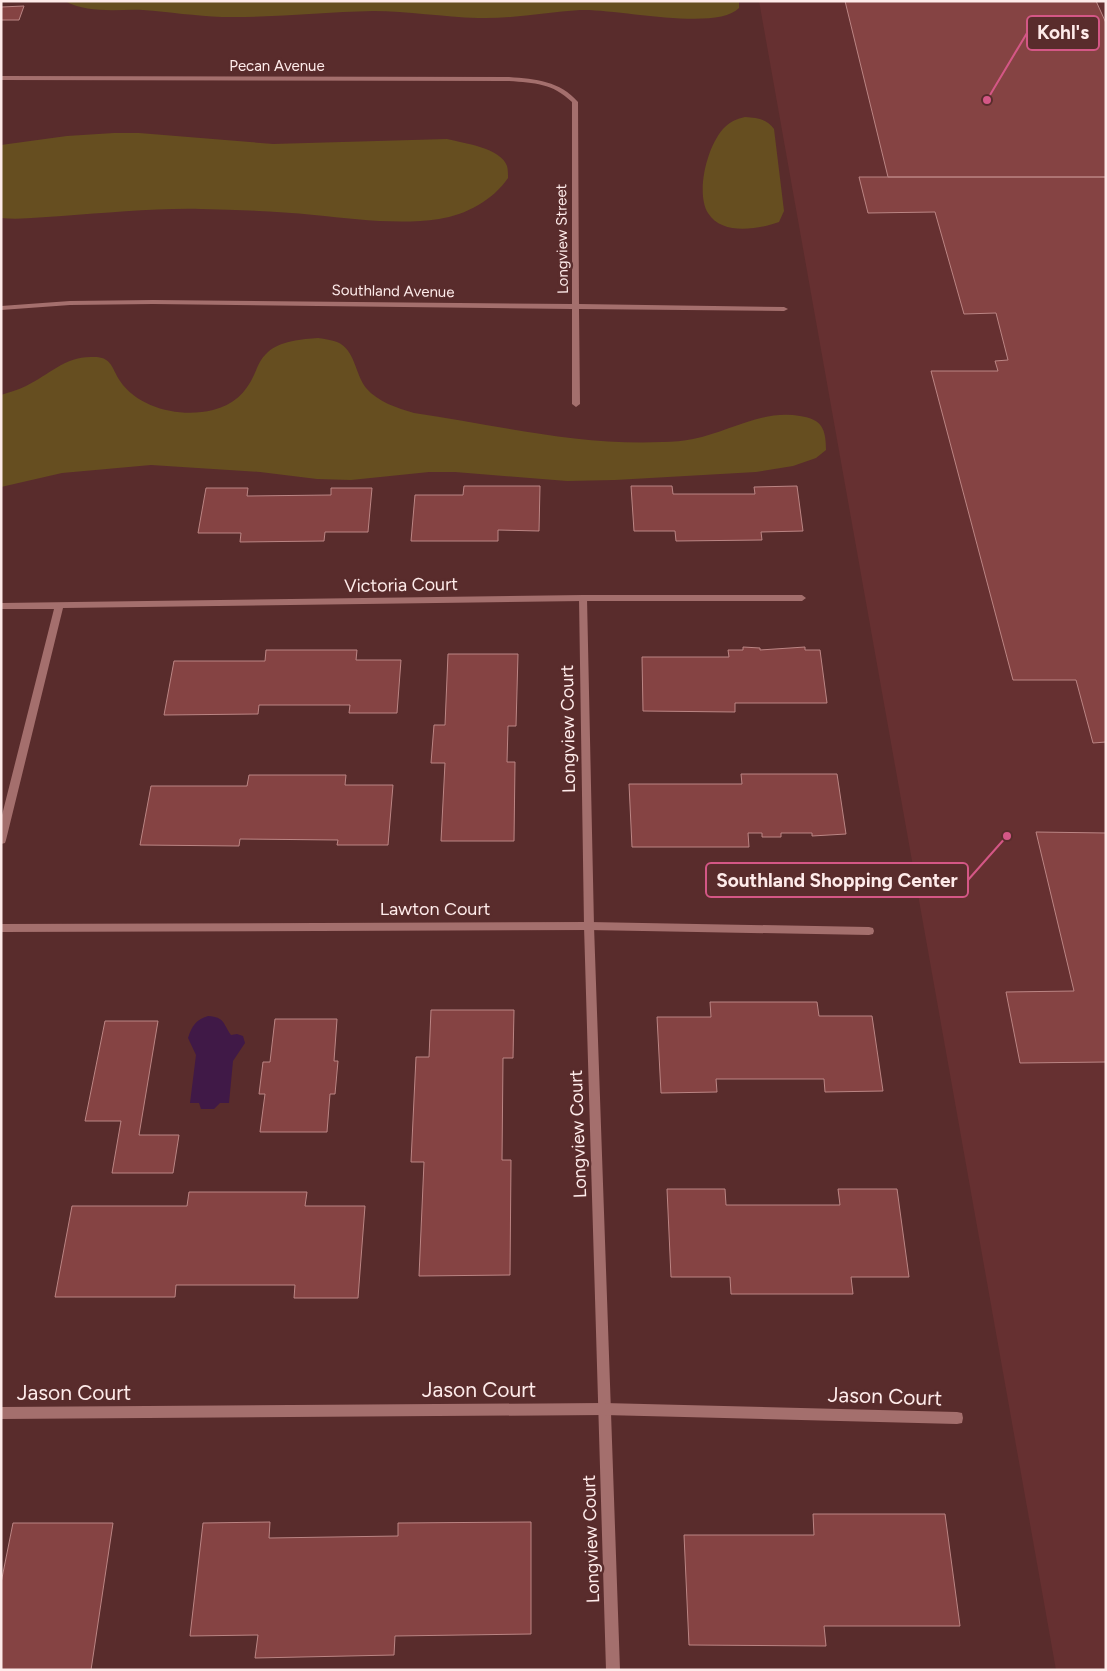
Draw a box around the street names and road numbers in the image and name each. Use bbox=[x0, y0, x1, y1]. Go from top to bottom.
street label: Pecan Avenue bbox=[229, 57, 325, 75]
street label: Longview Street bbox=[552, 183, 572, 294]
street label: Southland Avenue bbox=[331, 281, 455, 301]
street label: Victoria Court bbox=[344, 573, 458, 597]
street label: Longview Court bbox=[556, 664, 580, 793]
street label: Lawton Court bbox=[380, 898, 490, 920]
street label: Longview Court bbox=[565, 1069, 591, 1199]
street label: Jason Court bbox=[422, 1377, 536, 1402]
street label: Jason Court bbox=[17, 1380, 131, 1405]
street label: Jason Court bbox=[827, 1382, 943, 1410]
street label: Longview Court bbox=[578, 1474, 604, 1604]

